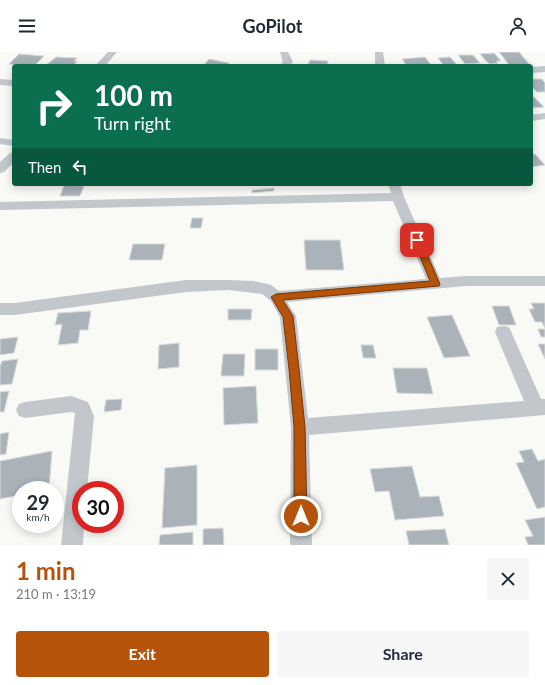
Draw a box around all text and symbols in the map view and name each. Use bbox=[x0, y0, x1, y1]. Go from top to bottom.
icon: menu bbox=[16, 15, 38, 37]
text: GoPilot bbox=[242, 15, 303, 37]
icon: person bbox=[507, 15, 529, 37]
text: 100 m bbox=[94, 78, 173, 112]
icon: right bbox=[28, 80, 80, 132]
text: Turn right bbox=[94, 112, 171, 134]
icon: left bbox=[69, 156, 91, 178]
text: Then bbox=[28, 158, 61, 176]
pin bbox=[400, 223, 434, 257]
icon: arrive bbox=[406, 229, 428, 251]
speed limit sign: 30 bbox=[72, 481, 124, 533]
text: 29 bbox=[26, 490, 50, 514]
position arrow bbox=[280, 495, 322, 537]
text: km/h bbox=[26, 511, 50, 523]
text: 1 min bbox=[16, 556, 76, 585]
button: close bbox=[487, 558, 529, 600]
text: 210 m · 13:19 bbox=[16, 586, 96, 602]
button: Exit bbox=[16, 631, 269, 677]
button: Share bbox=[277, 631, 529, 677]

